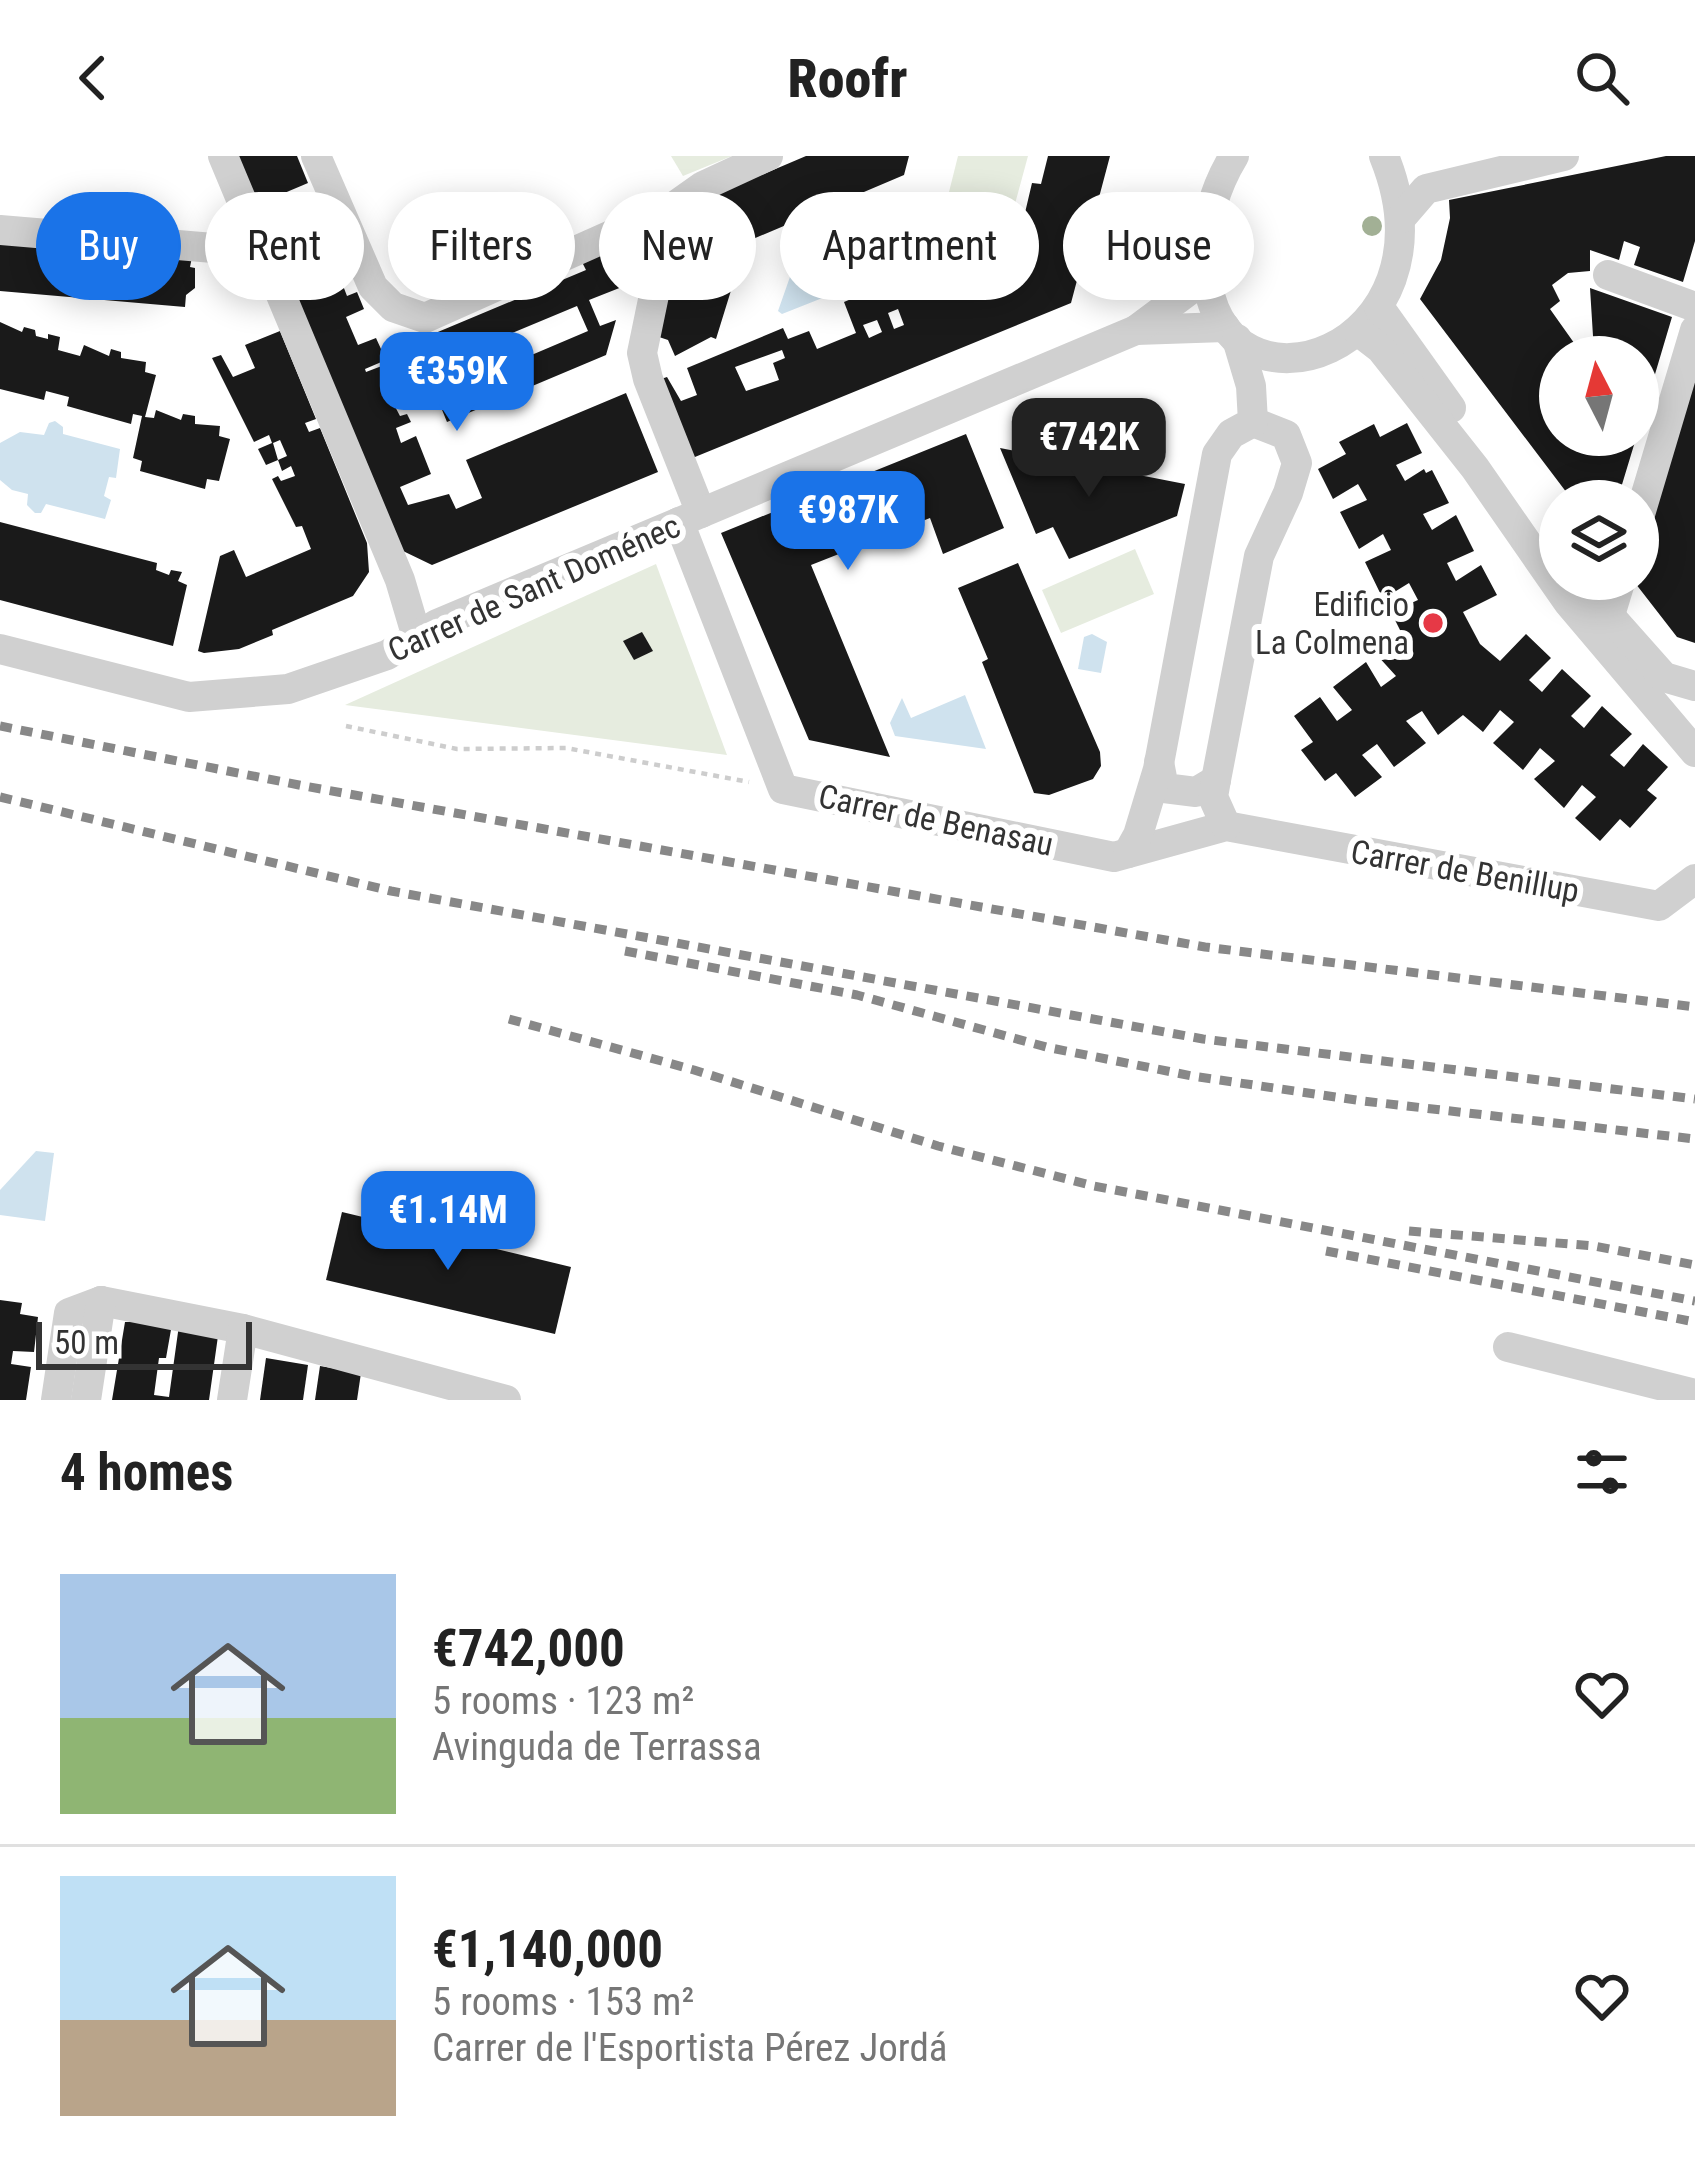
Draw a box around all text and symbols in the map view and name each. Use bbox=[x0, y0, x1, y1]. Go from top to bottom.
icon: back bbox=[60, 45, 126, 111]
icon: search bbox=[1569, 45, 1635, 111]
text: Roofr bbox=[788, 47, 907, 110]
chip: Buy bbox=[36, 192, 181, 300]
chip: Rent bbox=[205, 192, 364, 300]
chip: Filters bbox=[388, 192, 575, 300]
chip: New bbox=[599, 192, 756, 300]
chip: Apartment bbox=[780, 192, 1039, 300]
chip: House bbox=[1063, 192, 1254, 300]
pin: €359K bbox=[373, 332, 541, 434]
north arrow bbox=[1539, 336, 1659, 456]
map controls bbox=[1539, 336, 1659, 600]
text: €359K bbox=[407, 348, 507, 394]
pin: €742K bbox=[1005, 398, 1173, 500]
text: €742K bbox=[1039, 414, 1139, 460]
pin: €987K bbox=[764, 471, 932, 573]
button: layers bbox=[1539, 480, 1659, 600]
text: €987K bbox=[798, 487, 898, 533]
street label: Carrer de Sant Doménec bbox=[382, 506, 686, 670]
place label: Edificio La Colmena bbox=[1255, 585, 1409, 662]
marker: Edificio La Colmena bbox=[1420, 610, 1446, 636]
street label: Carrer de Benasau bbox=[815, 776, 1057, 864]
street label: Carrer de Benillup bbox=[1348, 832, 1582, 910]
pin: €1.14M bbox=[350, 1171, 546, 1273]
text: €1.14M bbox=[388, 1187, 508, 1233]
scale bar bbox=[36, 1316, 252, 1369]
text: 50 m bbox=[54, 1323, 119, 1362]
icon: filters bbox=[1569, 1439, 1635, 1505]
text: 4 homes bbox=[60, 1443, 233, 1502]
text: €742,000 bbox=[432, 1619, 625, 1678]
icon: home bbox=[156, 1622, 300, 1766]
icon: heart bbox=[1569, 1661, 1635, 1727]
text: 5 rooms · 123 m² bbox=[432, 1678, 694, 1724]
text: Avinguda de Terrassa bbox=[432, 1724, 762, 1770]
text: €1,140,000 bbox=[432, 1920, 663, 1979]
icon: home bbox=[156, 1924, 300, 2068]
icon: heart bbox=[1569, 1963, 1635, 2029]
text: 5 rooms · 153 m² bbox=[432, 1979, 694, 2025]
text: Carrer de l'Esportista Pérez Jordá bbox=[432, 2025, 947, 2071]

